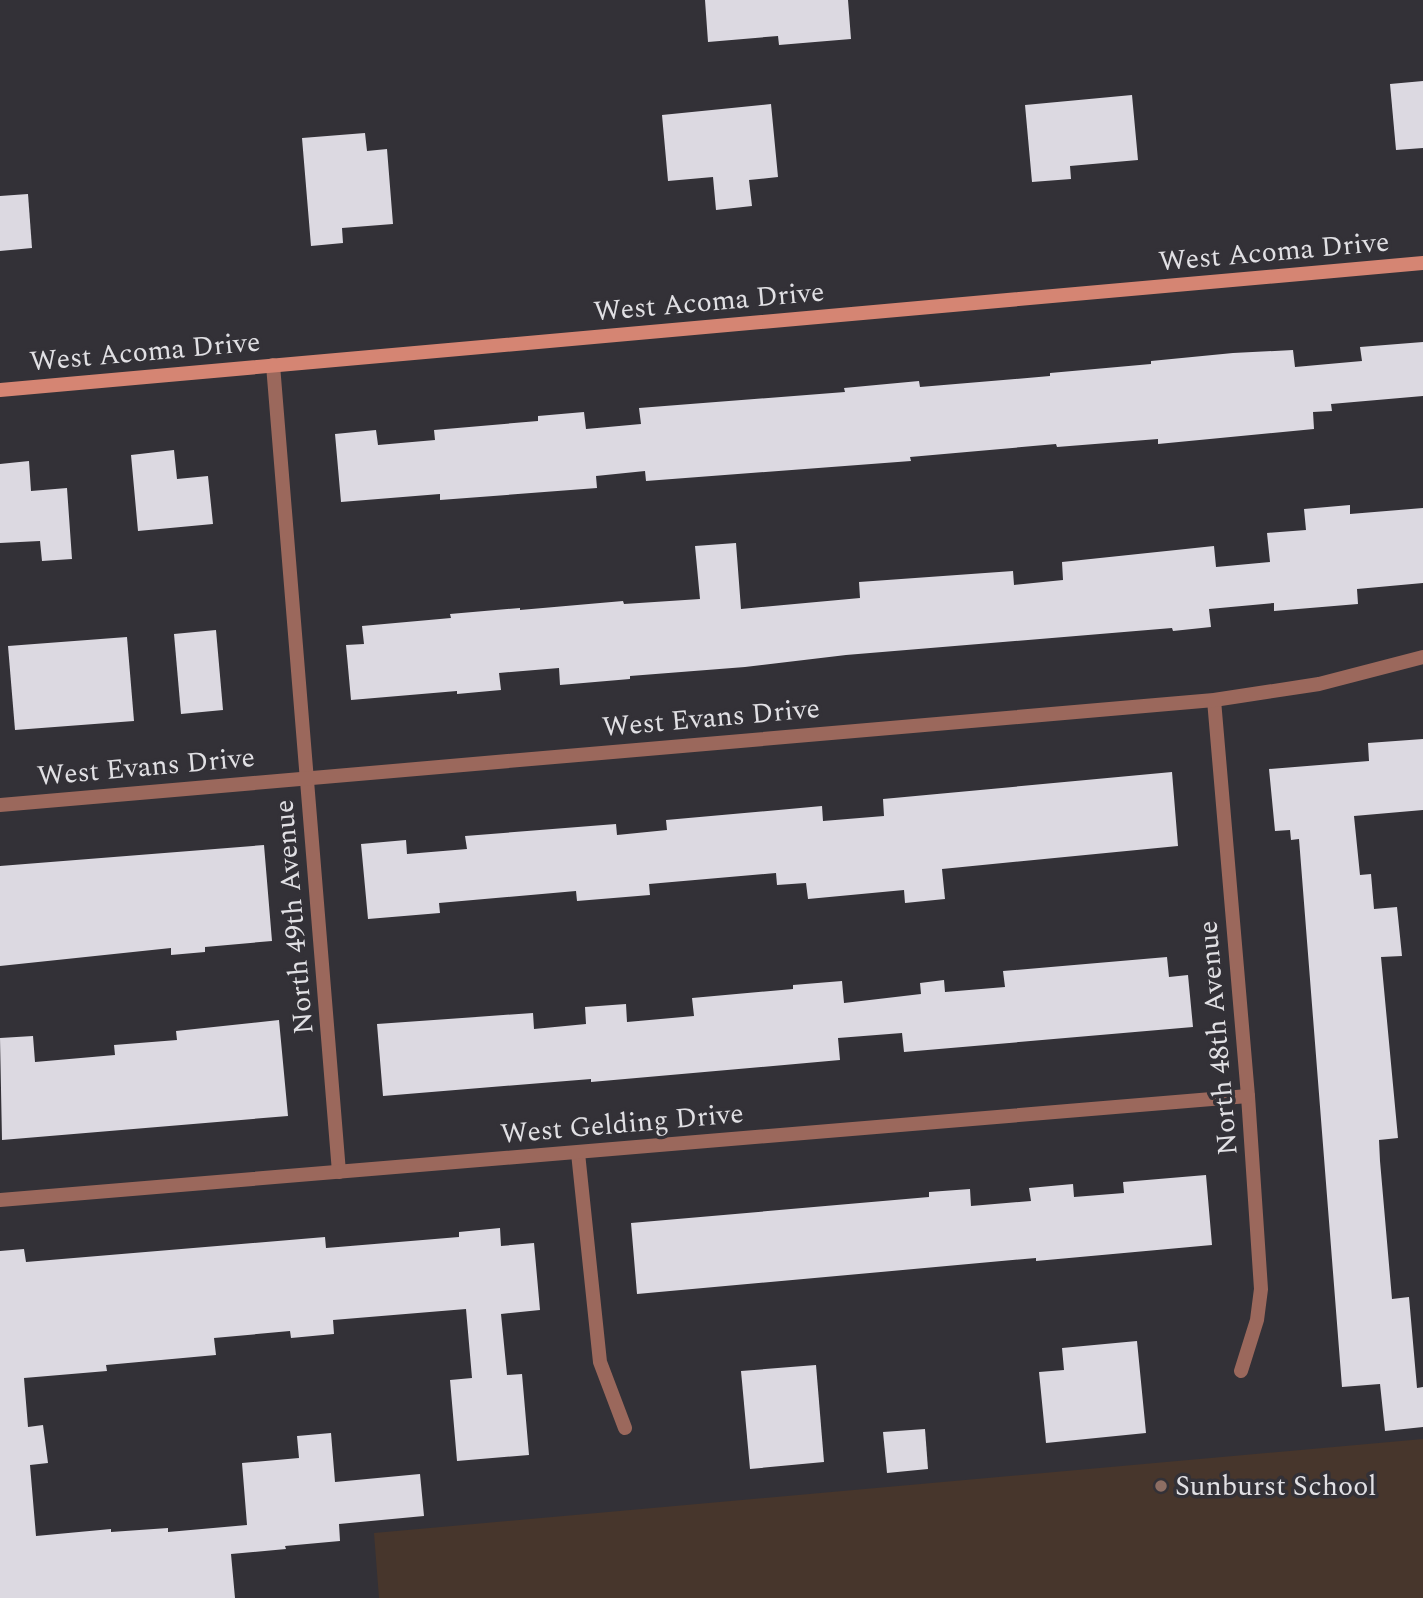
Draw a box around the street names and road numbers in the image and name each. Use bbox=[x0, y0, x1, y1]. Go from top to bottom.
street label: West Acoma Drive bbox=[1157, 220, 1391, 284]
street label: West Acoma Drive bbox=[592, 270, 826, 334]
street label: West Acoma Drive bbox=[28, 320, 262, 384]
street label: West Evans Drive bbox=[600, 687, 822, 749]
street label: West Evans Drive bbox=[35, 736, 257, 798]
street label: North 49th Avenue bbox=[262, 798, 326, 1036]
street label: North 48th Avenue bbox=[1186, 919, 1250, 1157]
street label: West Gelding Drive bbox=[499, 1092, 745, 1156]

